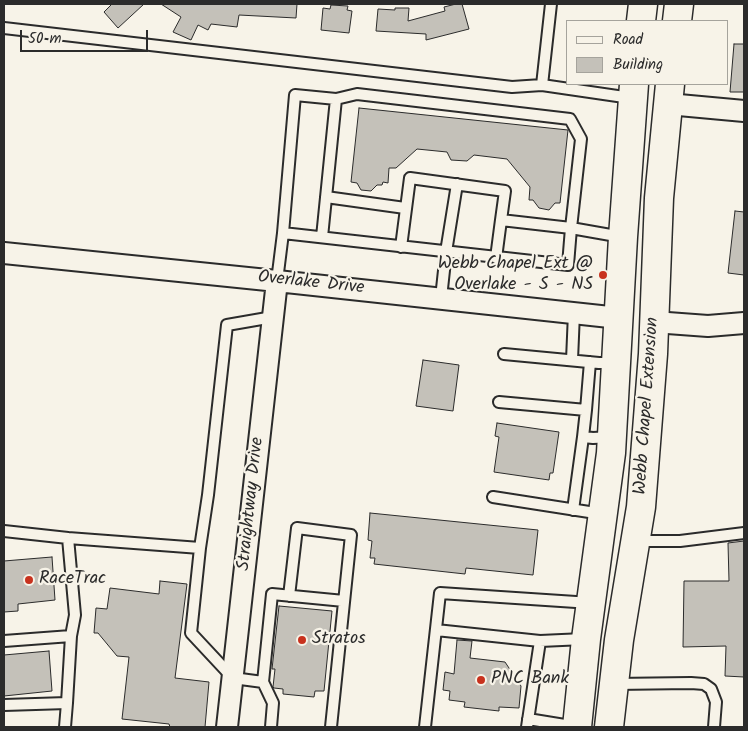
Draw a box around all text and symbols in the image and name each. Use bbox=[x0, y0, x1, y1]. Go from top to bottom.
scale bar bbox=[22, 20, 150, 52]
legend bbox=[566, 20, 728, 85]
text: 50 m bbox=[28, 27, 62, 51]
text: Road bbox=[613, 28, 643, 52]
text: Building bbox=[613, 53, 663, 77]
place label: Webb Chapel Ext @ Overlake - S - NS bbox=[438, 254, 593, 296]
street label: Overlake Drive bbox=[257, 268, 365, 300]
marker: Webb Chapel Ext @ Overlake - S - NS bbox=[597, 269, 609, 281]
street label: Webb Chapel Extension bbox=[631, 316, 665, 496]
street label: Straightway Drive bbox=[234, 436, 270, 572]
place label: RaceTrac bbox=[39, 569, 106, 591]
marker: RaceTrac bbox=[23, 574, 35, 586]
place label: Stratos bbox=[312, 629, 366, 651]
marker: Stratos bbox=[296, 634, 308, 646]
place label: PNC Bank bbox=[491, 669, 569, 691]
marker: PNC Bank bbox=[475, 674, 487, 686]

